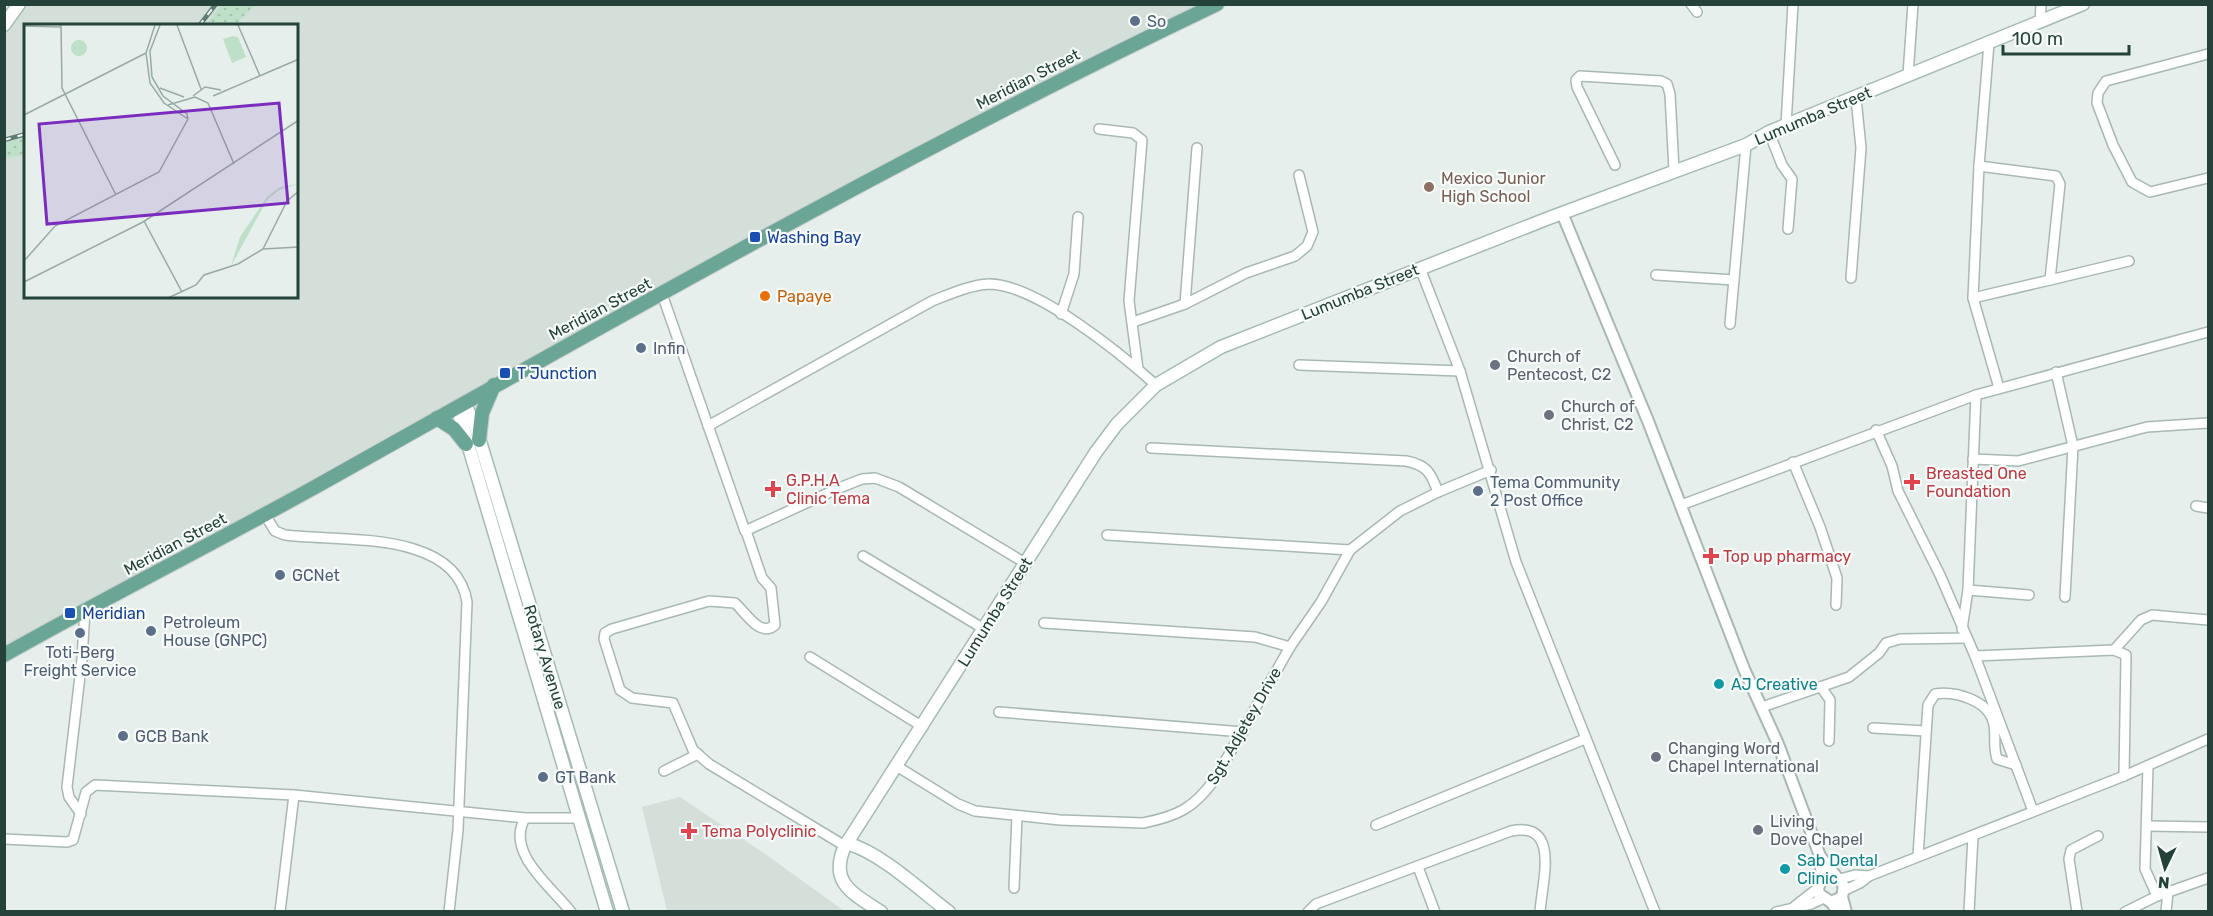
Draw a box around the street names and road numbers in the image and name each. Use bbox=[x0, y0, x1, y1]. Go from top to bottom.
street label: Meridian Street bbox=[973, 45, 1083, 113]
street label: Lumumba Street bbox=[1752, 83, 1874, 149]
street label: Lumumba Street bbox=[1298, 260, 1422, 324]
street label: Meridian Street bbox=[545, 274, 655, 344]
street label: Meridian Street bbox=[120, 509, 230, 579]
street label: Lumumba Street bbox=[954, 554, 1036, 670]
street label: Rotary Avenue bbox=[520, 602, 570, 712]
street label: Sgt. Adjetey Drive bbox=[1203, 664, 1285, 788]

